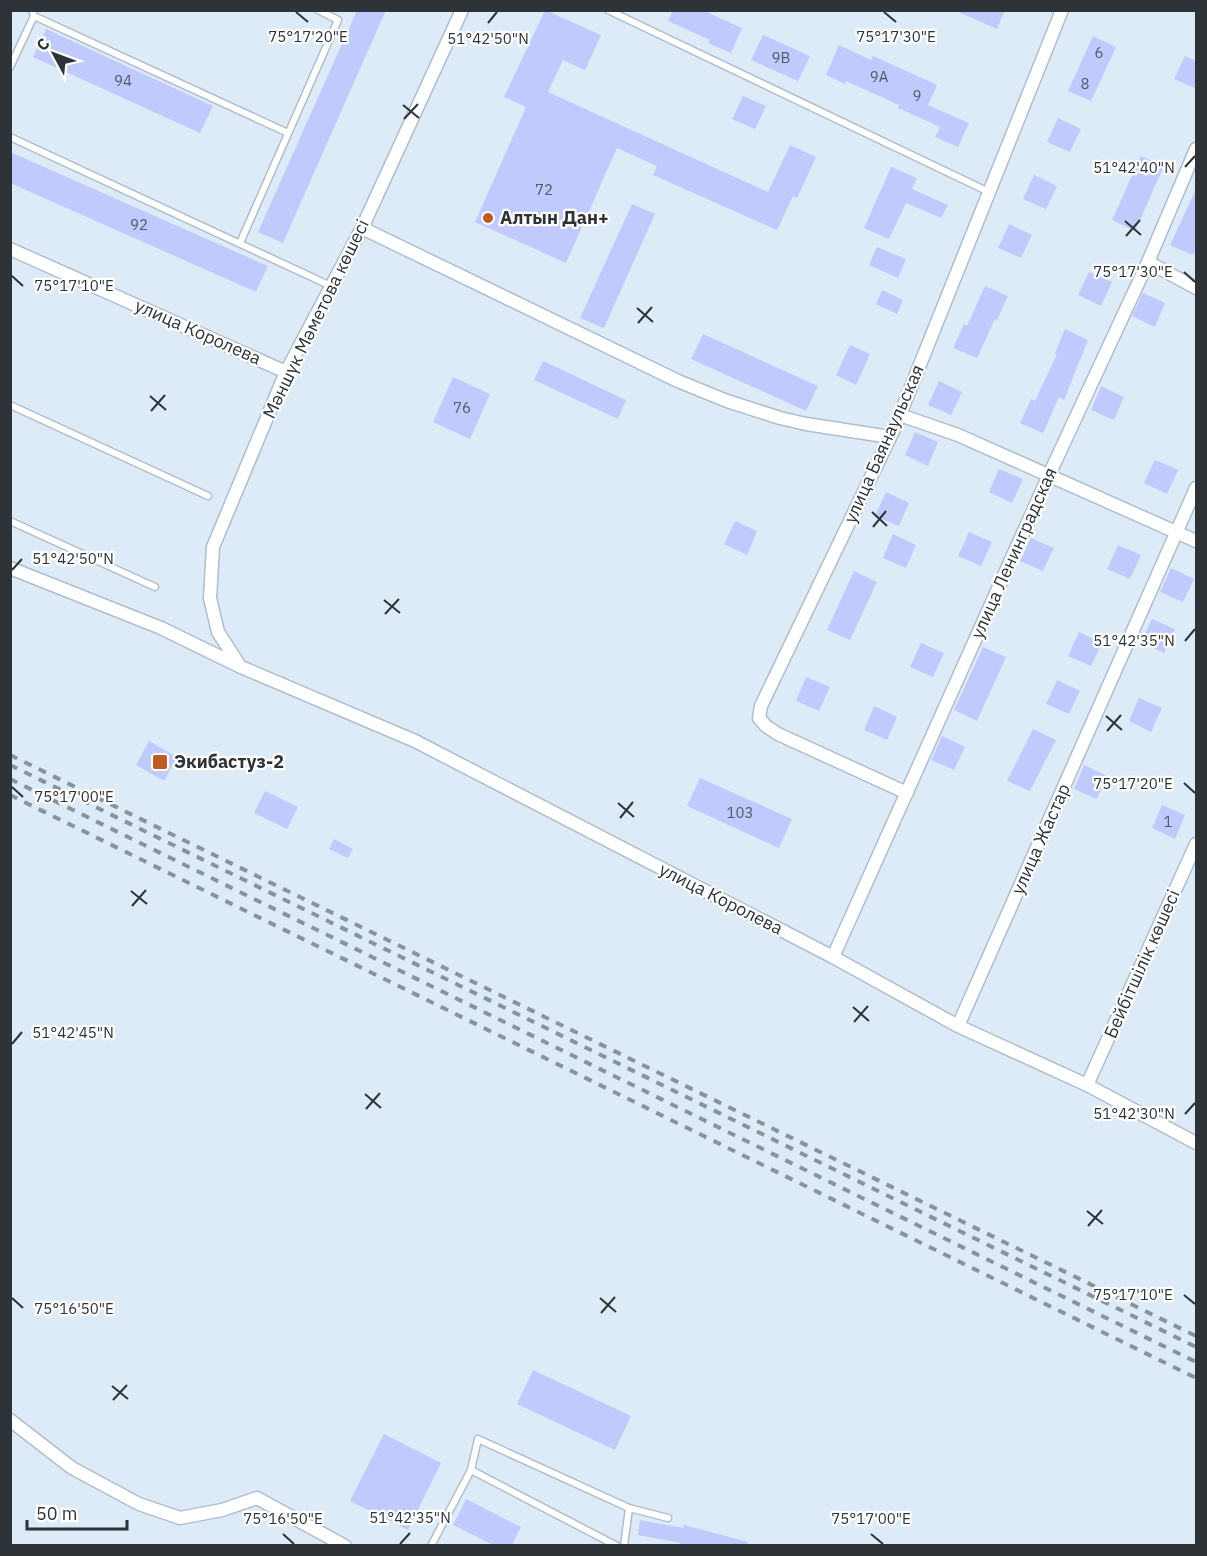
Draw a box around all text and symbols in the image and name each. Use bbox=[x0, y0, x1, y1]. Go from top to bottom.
north arrow bbox=[24, 24, 84, 84]
text: 75°17'20"E bbox=[268, 27, 348, 46]
text: 75°17'30"E bbox=[856, 27, 936, 46]
text: 51°42'50"N bbox=[447, 29, 529, 48]
text: С bbox=[32, 34, 54, 55]
house number: 6 bbox=[1094, 43, 1104, 62]
house number: 9В bbox=[772, 48, 790, 67]
house number: 9А bbox=[870, 67, 889, 86]
house number: 94 bbox=[114, 71, 132, 90]
house number: 8 bbox=[1080, 74, 1090, 93]
house number: 9 bbox=[912, 86, 922, 105]
text: 51°42'40"N bbox=[1093, 158, 1175, 177]
house number: 72 bbox=[535, 180, 553, 199]
place label: Алтын Дан+ bbox=[500, 206, 609, 229]
marker: Алтын Дан+ bbox=[481, 211, 495, 225]
house number: 92 bbox=[130, 215, 148, 234]
street label: Мәншүк Мәметова көшесі bbox=[257, 215, 374, 422]
text: 75°17'30"E bbox=[1093, 262, 1173, 281]
text: 75°17'10"E bbox=[34, 276, 114, 295]
street label: улица Королева bbox=[132, 293, 265, 370]
street label: улица Баянаульская bbox=[838, 361, 929, 527]
house number: 76 bbox=[453, 398, 471, 417]
street label: улица Ленинградская bbox=[965, 464, 1062, 642]
text: 51°42'50"N bbox=[32, 549, 114, 568]
text: 51°42'35"N bbox=[1093, 631, 1175, 650]
place label: Экибастуз-2 bbox=[174, 750, 284, 773]
marker: Экибастуз-2 bbox=[151, 753, 169, 771]
text: 75°17'20"E bbox=[1093, 774, 1173, 793]
street label: улица Жастар bbox=[1006, 780, 1075, 898]
text: 75°17'00"E bbox=[34, 787, 114, 806]
house number: 103 bbox=[726, 803, 754, 822]
house number: 1 bbox=[1163, 812, 1173, 831]
street label: улица Королева bbox=[656, 857, 787, 940]
street label: Бейбітшілік көшесі bbox=[1098, 886, 1185, 1042]
text: 51°42'45"N bbox=[32, 1023, 114, 1042]
text: 51°42'30"N bbox=[1093, 1104, 1175, 1123]
text: 75°17'10"E bbox=[1093, 1285, 1173, 1304]
text: 75°16'50"E bbox=[34, 1299, 114, 1318]
scale bar bbox=[27, 1493, 128, 1531]
text: 50 m bbox=[36, 1502, 78, 1525]
text: 51°42'35"N bbox=[369, 1508, 451, 1527]
text: 75°16'50"E bbox=[243, 1509, 323, 1528]
text: 75°17'00"E bbox=[831, 1509, 911, 1528]

